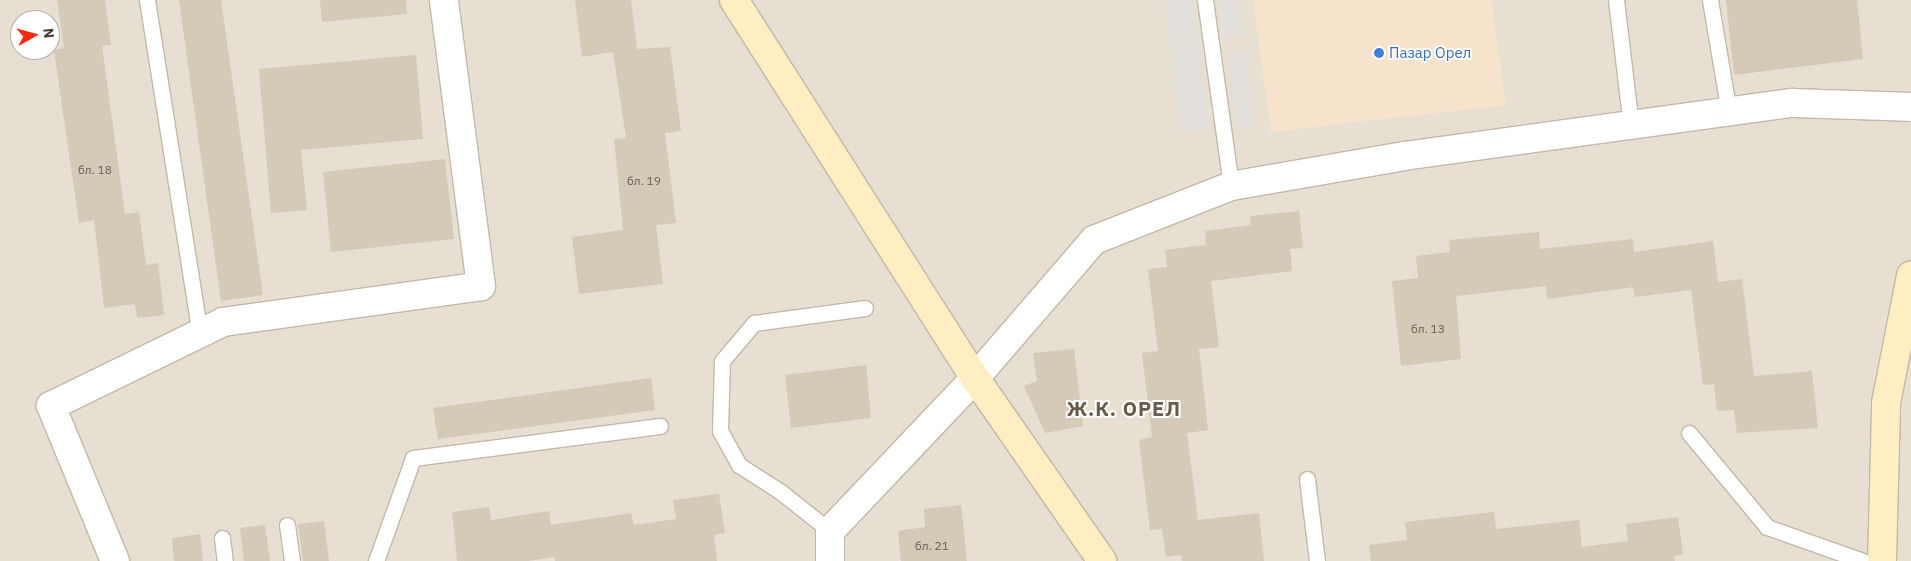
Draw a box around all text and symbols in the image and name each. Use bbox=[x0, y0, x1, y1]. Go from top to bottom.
north arrow bbox=[10, 10, 60, 60]
text: N bbox=[39, 27, 58, 39]
place label: Пазар Орел bbox=[1389, 44, 1471, 62]
marker: Пазар Орел bbox=[1373, 47, 1385, 59]
house number: бл. 18 bbox=[78, 163, 112, 177]
house number: бл. 19 bbox=[627, 174, 661, 188]
house number: бл. 13 bbox=[1411, 322, 1445, 336]
district label: Ж.К. ОРЕЛ bbox=[1066, 396, 1182, 420]
house number: бл. 21 bbox=[915, 539, 949, 553]

